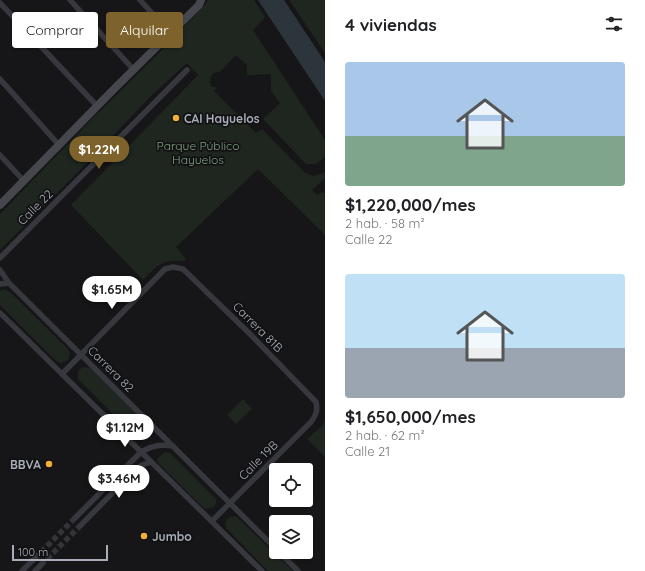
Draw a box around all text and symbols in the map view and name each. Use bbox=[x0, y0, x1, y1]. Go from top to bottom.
chip: Comprar bbox=[12, 12, 98, 48]
chip: Alquilar bbox=[106, 12, 183, 48]
icon: filters bbox=[603, 13, 625, 35]
text: 4 viviendas bbox=[345, 14, 437, 35]
icon: home bbox=[449, 88, 521, 160]
place label: CAI Hayuelos bbox=[184, 111, 260, 126]
marker: CAI Hayuelos bbox=[171, 113, 181, 123]
pin: $1.22M bbox=[66, 136, 132, 170]
park label: Parque Público Hayuelos bbox=[157, 138, 239, 167]
text: $1.22M bbox=[78, 141, 120, 157]
street label: Calle 22 bbox=[14, 186, 56, 228]
text: $1,220,000/mes bbox=[345, 194, 476, 215]
text: 2 hab. · 58 m² bbox=[345, 215, 425, 231]
text: Calle 22 bbox=[345, 231, 393, 247]
pin: $1.65M bbox=[79, 276, 145, 310]
text: $1.65M bbox=[91, 281, 133, 297]
street label: Carrera 81B bbox=[230, 299, 286, 355]
icon: home bbox=[449, 300, 521, 372]
street label: Carrera 82 bbox=[85, 343, 137, 395]
text: $1,650,000/mes bbox=[345, 406, 476, 427]
pin: $1.12M bbox=[92, 414, 158, 448]
text: $1.12M bbox=[106, 419, 144, 435]
text: 2 hab. · 62 m² bbox=[345, 427, 425, 443]
street label: Calle 19B bbox=[235, 437, 281, 483]
text: Calle 21 bbox=[345, 443, 390, 459]
place label: BBVA bbox=[10, 457, 41, 472]
marker: BBVA bbox=[44, 459, 54, 469]
map controls bbox=[269, 463, 313, 559]
button: locate bbox=[269, 463, 313, 507]
pin: $3.46M bbox=[86, 465, 152, 499]
text: $3.46M bbox=[97, 470, 141, 486]
button: layers bbox=[269, 515, 313, 559]
place label: Jumbo bbox=[152, 529, 192, 544]
marker: Jumbo bbox=[139, 531, 149, 541]
scale bar bbox=[12, 543, 108, 562]
text: 100 m bbox=[18, 545, 48, 559]

